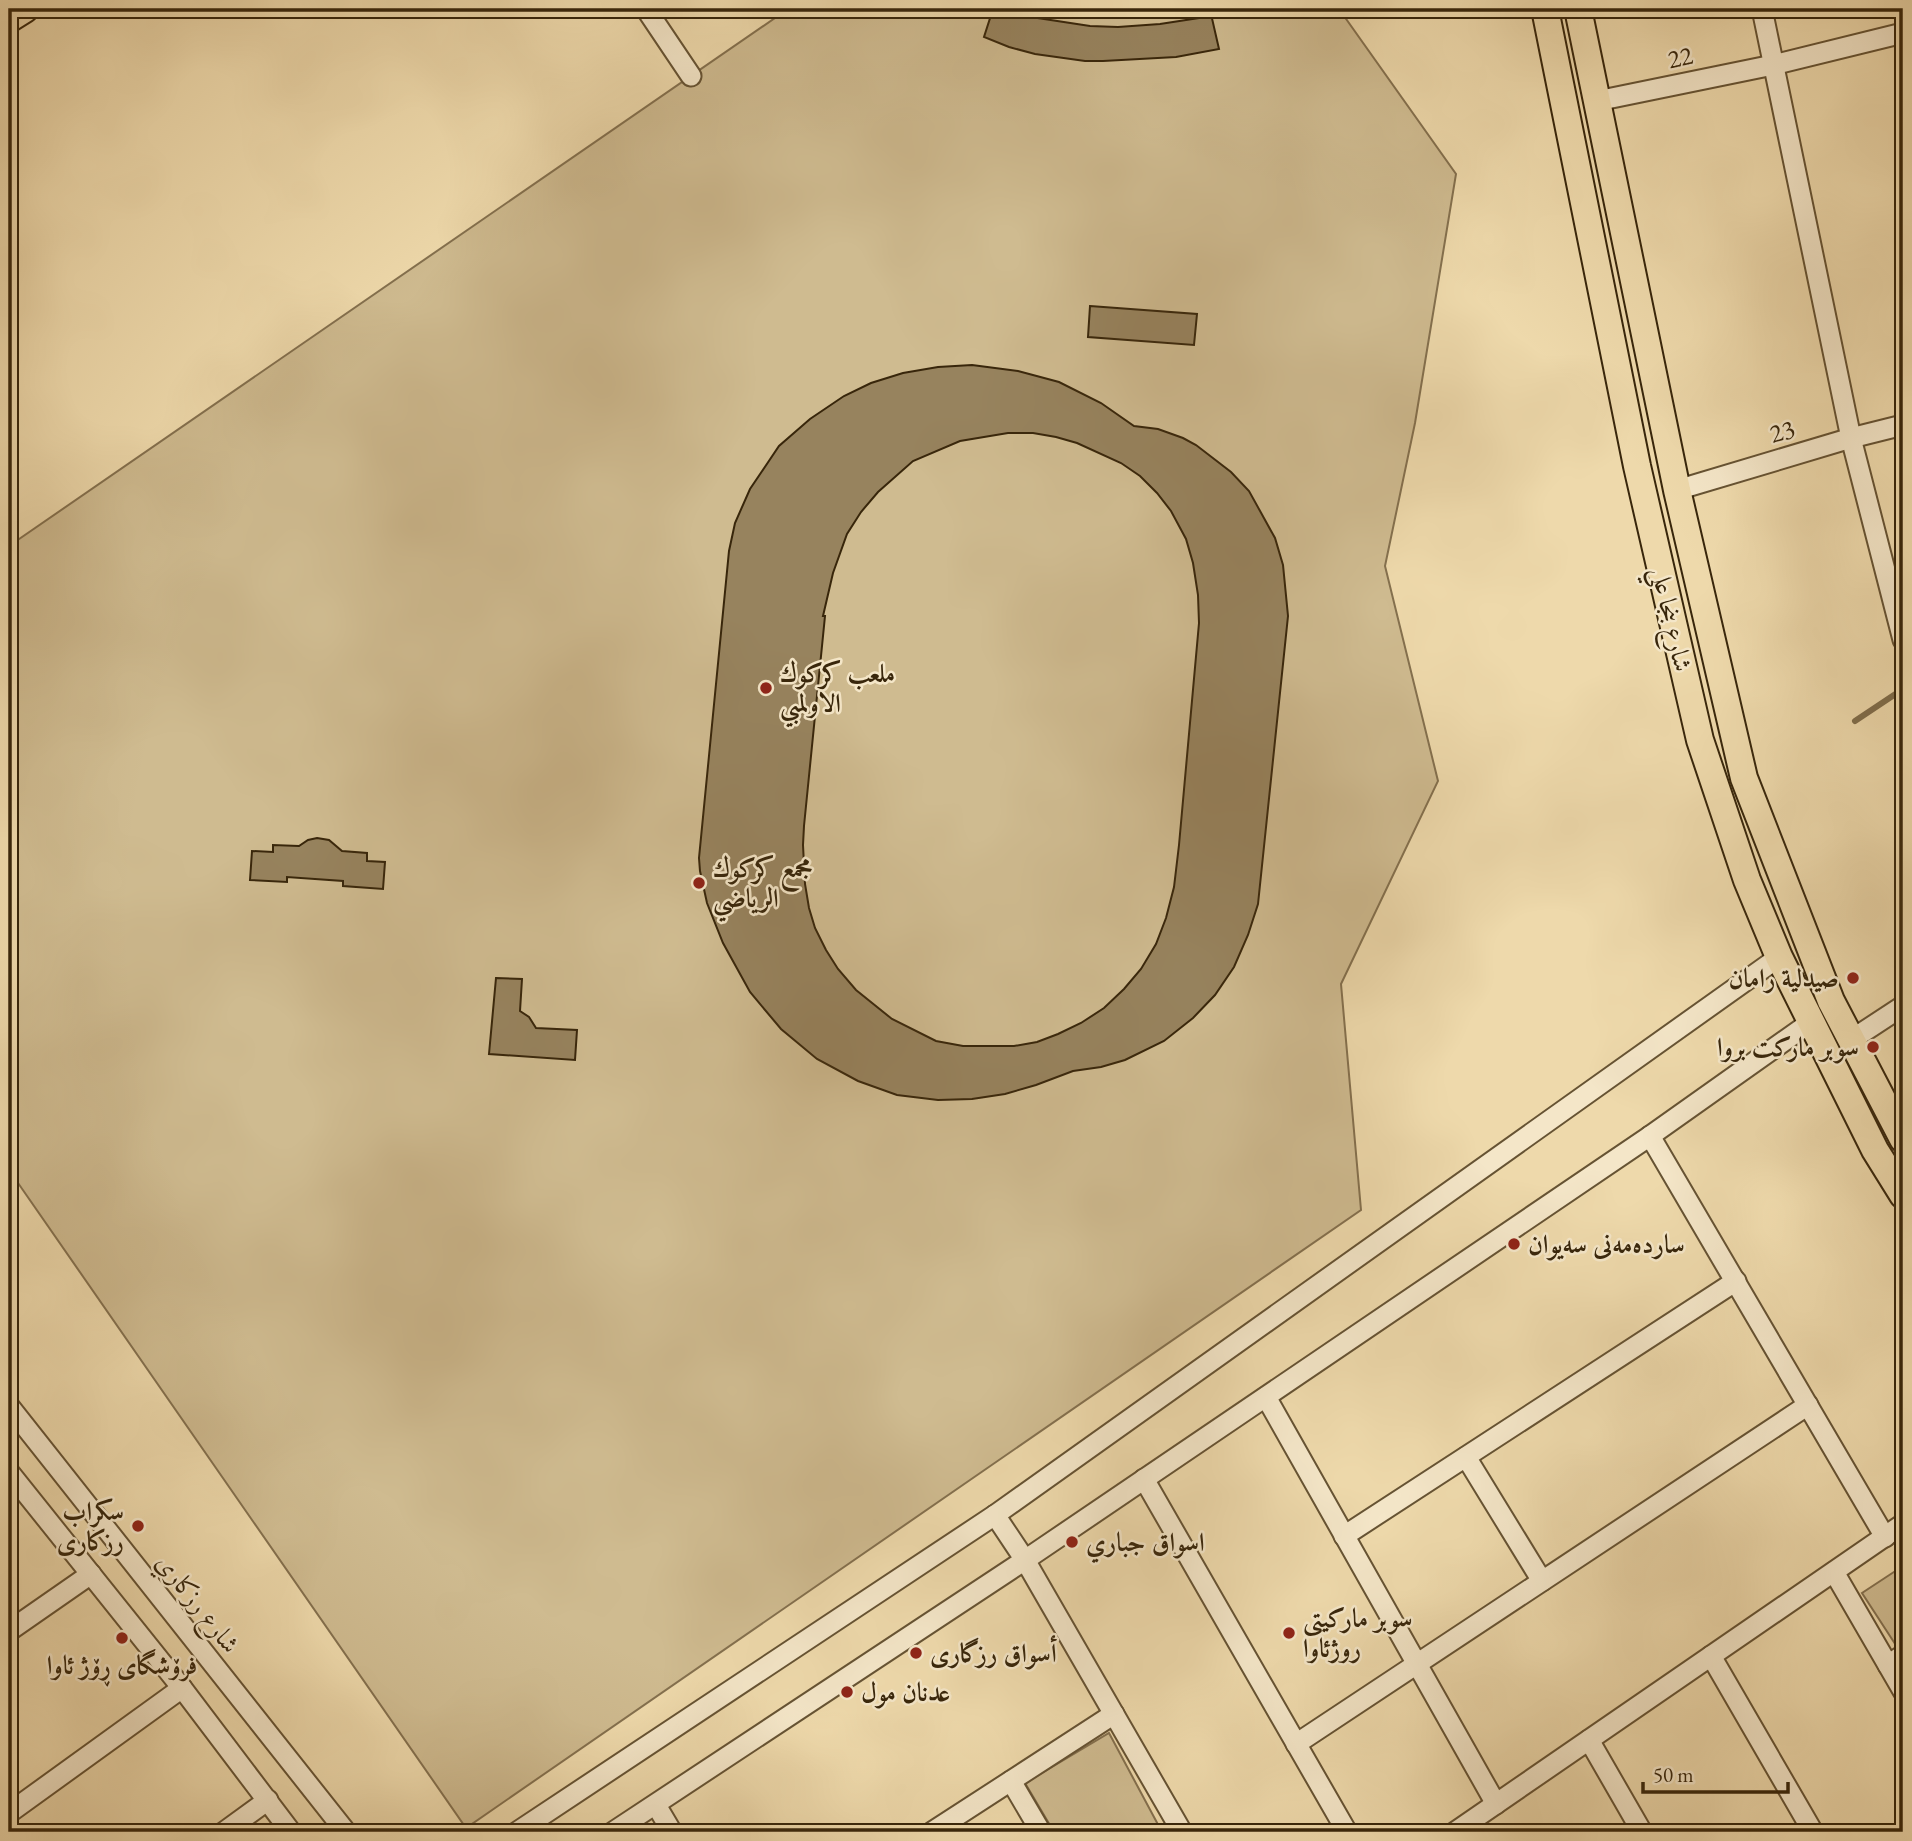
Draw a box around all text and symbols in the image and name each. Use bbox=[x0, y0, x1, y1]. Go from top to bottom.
street label: 22 bbox=[1664, 38, 1696, 76]
street label: 23 bbox=[1765, 411, 1799, 451]
street label: شارع بنجا علي bbox=[1636, 563, 1701, 677]
place label: ملعب كركوك الاولمبي bbox=[780, 656, 895, 728]
marker: ملعب كركوك الاولمبي bbox=[758, 680, 774, 696]
place label: مجمع كركوك الرياضي bbox=[713, 851, 812, 922]
marker: مجمع كركوك الرياضي bbox=[691, 875, 707, 891]
place label: صيدلية رامان bbox=[1728, 961, 1839, 995]
marker: صيدلية رامان bbox=[1845, 970, 1861, 986]
place label: سوبر ماركت بروا bbox=[1717, 1030, 1859, 1064]
marker: سوبر ماركت بروا bbox=[1865, 1039, 1881, 1055]
place label: ساردەمەنی سەیوان bbox=[1528, 1227, 1685, 1261]
marker: ساردەمەنی سەیوان bbox=[1506, 1236, 1522, 1252]
place label: سكراب رزكارى bbox=[57, 1494, 124, 1558]
marker: سكراب رزكارى bbox=[130, 1518, 146, 1534]
place label: اسواق جباري bbox=[1086, 1525, 1205, 1564]
marker: اسواق جباري bbox=[1064, 1534, 1080, 1550]
street label: شارع رزكاري bbox=[144, 1546, 248, 1663]
place label: سوبر ماركيتى روژئاوا bbox=[1303, 1601, 1413, 1665]
marker: سوبر ماركيتى روژئاوا bbox=[1281, 1625, 1297, 1641]
marker: فرۆشگای ڕۆژ ئاوا bbox=[114, 1630, 130, 1646]
place label: أسواق رزگارى bbox=[930, 1635, 1058, 1670]
marker: أسواق رزگارى bbox=[908, 1645, 924, 1661]
place label: فرۆشگای ڕۆژ ئاوا bbox=[47, 1648, 197, 1687]
place label: عدنان مول bbox=[861, 1675, 950, 1709]
marker: عدنان مول bbox=[839, 1684, 855, 1700]
scale bar bbox=[1643, 1750, 1788, 1794]
text: 50 m bbox=[1653, 1761, 1694, 1788]

